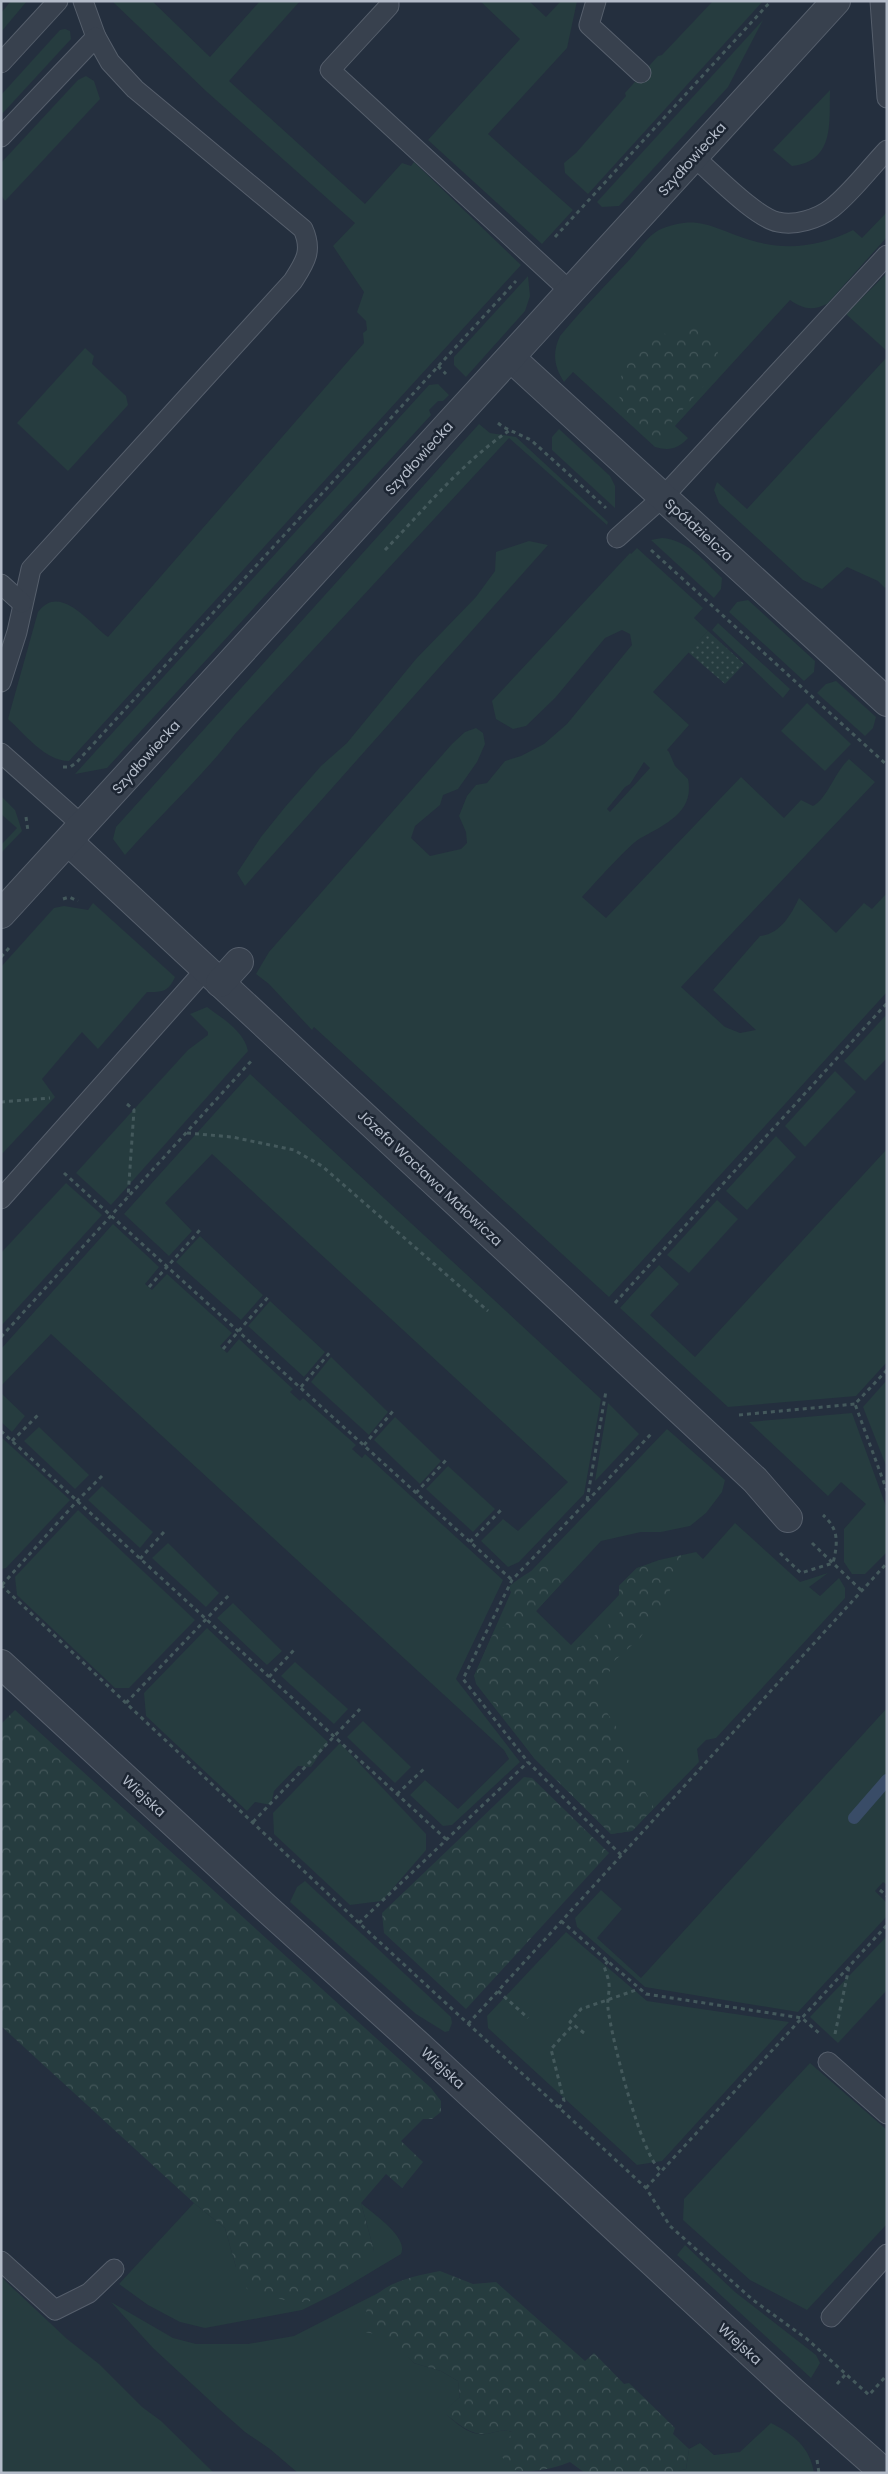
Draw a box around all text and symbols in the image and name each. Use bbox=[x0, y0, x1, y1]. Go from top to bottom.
street label: Szydłowiecka bbox=[653, 118, 731, 200]
street label: Szydłowiecka bbox=[380, 417, 458, 499]
street label: Spółdzielcza bbox=[660, 494, 738, 566]
street label: Szydłowiecka bbox=[107, 716, 185, 798]
street label: Józefa Wacława Małowicza bbox=[353, 1105, 507, 1251]
street label: Wiejska bbox=[118, 1771, 170, 1821]
street label: Wiejska bbox=[417, 2043, 469, 2093]
street label: Wiejska bbox=[714, 2319, 766, 2369]

